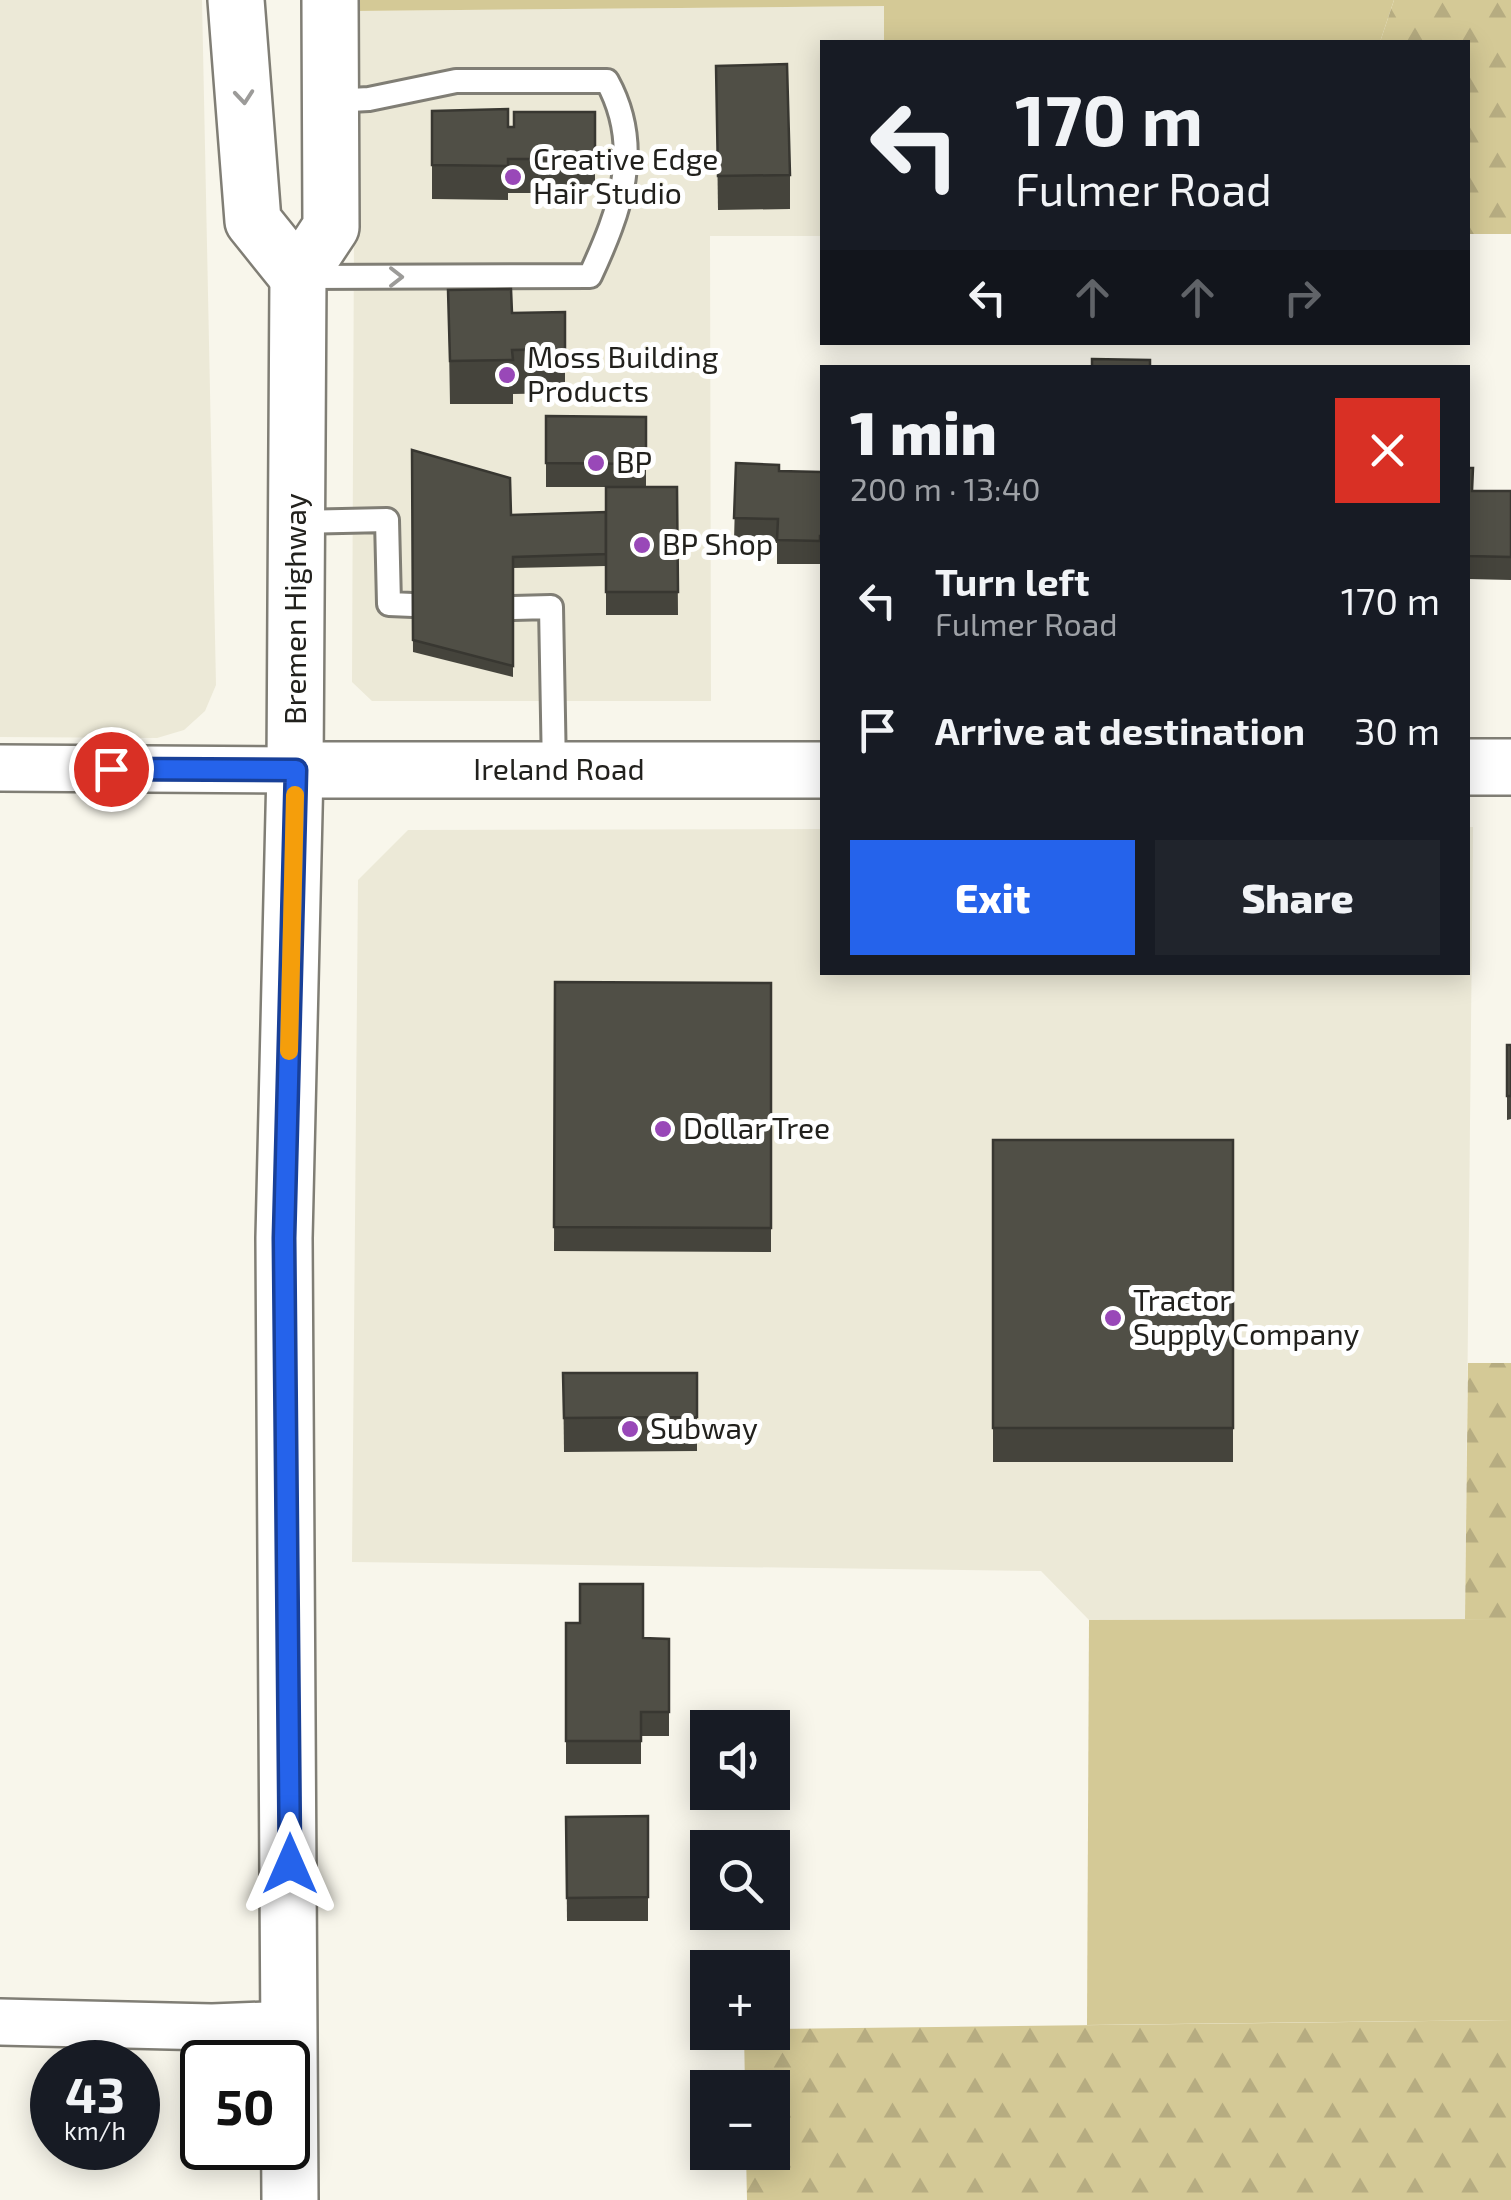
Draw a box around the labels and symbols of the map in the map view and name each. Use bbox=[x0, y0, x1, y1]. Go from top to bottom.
one-way arrow bbox=[232, 90, 254, 106]
place label: Creative Edge Hair Studio bbox=[533, 140, 718, 210]
marker: Creative Edge Hair Studio bbox=[502, 166, 524, 188]
one-way arrow bbox=[388, 266, 404, 288]
place label: Moss Building Products bbox=[527, 338, 719, 408]
marker: Moss Building Products bbox=[496, 364, 518, 386]
place label: BP bbox=[616, 443, 652, 479]
marker: BP bbox=[585, 452, 607, 474]
street label: Bremen Highway bbox=[276, 493, 312, 725]
place label: BP Shop bbox=[662, 525, 773, 561]
marker: BP Shop bbox=[631, 534, 653, 556]
pin bbox=[69, 727, 154, 812]
street label: Ireland Road bbox=[473, 750, 645, 786]
place label: Dollar Tree bbox=[683, 1109, 830, 1145]
marker: Dollar Tree bbox=[652, 1118, 674, 1140]
place label: Tractor Supply Company bbox=[1133, 1281, 1360, 1351]
marker: Tractor Supply Company bbox=[1102, 1307, 1124, 1329]
place label: Subway bbox=[650, 1409, 758, 1445]
marker: Subway bbox=[619, 1418, 641, 1440]
position arrow bbox=[238, 1812, 342, 1916]
speed limit sign: 50 bbox=[180, 2040, 310, 2170]

